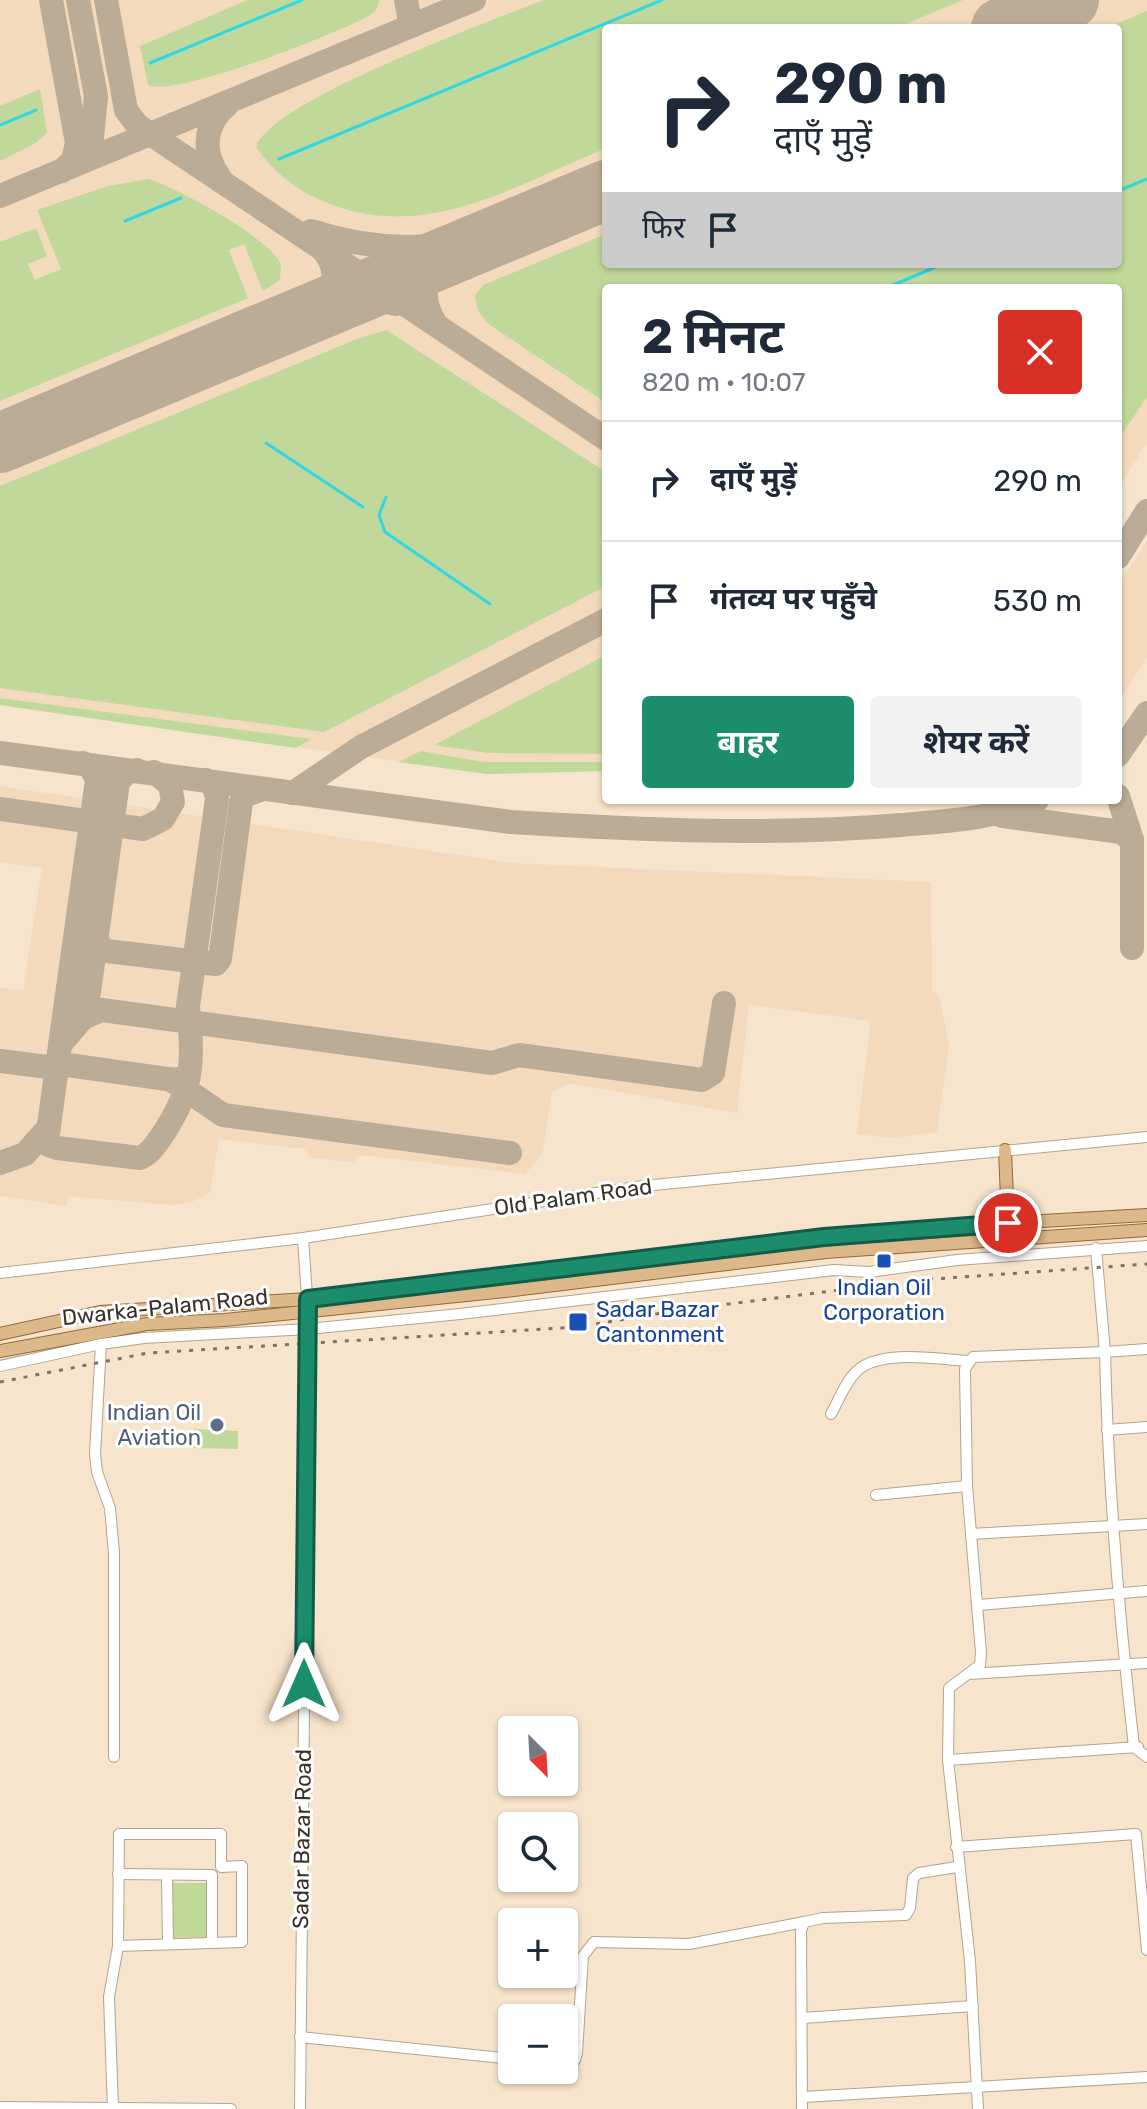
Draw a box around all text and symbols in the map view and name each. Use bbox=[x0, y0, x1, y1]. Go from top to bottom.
text: 290 m bbox=[774, 51, 948, 117]
icon: right bbox=[642, 56, 746, 160]
text: दाएँ मुड़ें bbox=[774, 118, 872, 161]
icon: arrive bbox=[701, 208, 745, 252]
text: फिर bbox=[642, 210, 685, 246]
text: 2 मिनट bbox=[642, 308, 784, 365]
button: close bbox=[998, 310, 1082, 394]
text: 820 m · 10:07 bbox=[642, 367, 805, 398]
icon: right bbox=[642, 459, 686, 503]
text: दाएँ मुड़ें bbox=[710, 461, 797, 497]
text: 290 m bbox=[994, 463, 1082, 499]
icon: arrive bbox=[642, 579, 686, 623]
text: गंतव्य पर पहुँचे bbox=[710, 581, 877, 617]
text: 530 m bbox=[993, 583, 1082, 619]
button: बाहर bbox=[642, 696, 854, 788]
button: शेयर करें bbox=[870, 696, 1082, 788]
street label: Old Palam Road bbox=[492, 1173, 654, 1221]
pin bbox=[974, 1189, 1042, 1257]
icon: arrive bbox=[986, 1201, 1030, 1245]
marker: Indian Oil Corporation bbox=[875, 1252, 893, 1270]
place label: Indian Oil Corporation bbox=[823, 1274, 945, 1326]
street label: Dwarka-Palam Road bbox=[60, 1283, 270, 1331]
place label: Sadar Bazar Cantonment bbox=[596, 1296, 725, 1348]
marker: Sadar Bazar Cantonment bbox=[567, 1311, 589, 1333]
place label: Indian Oil Aviation bbox=[107, 1399, 201, 1451]
marker: Indian Oil Aviation bbox=[208, 1416, 226, 1434]
position arrow bbox=[262, 1642, 346, 1726]
north arrow bbox=[498, 1716, 578, 1796]
map controls bbox=[498, 1716, 578, 2084]
street label: Sadar Bazar Road bbox=[287, 1749, 317, 1929]
button: search bbox=[498, 1812, 578, 1892]
button: + bbox=[498, 1908, 578, 1988]
button: − bbox=[498, 2004, 578, 2084]

